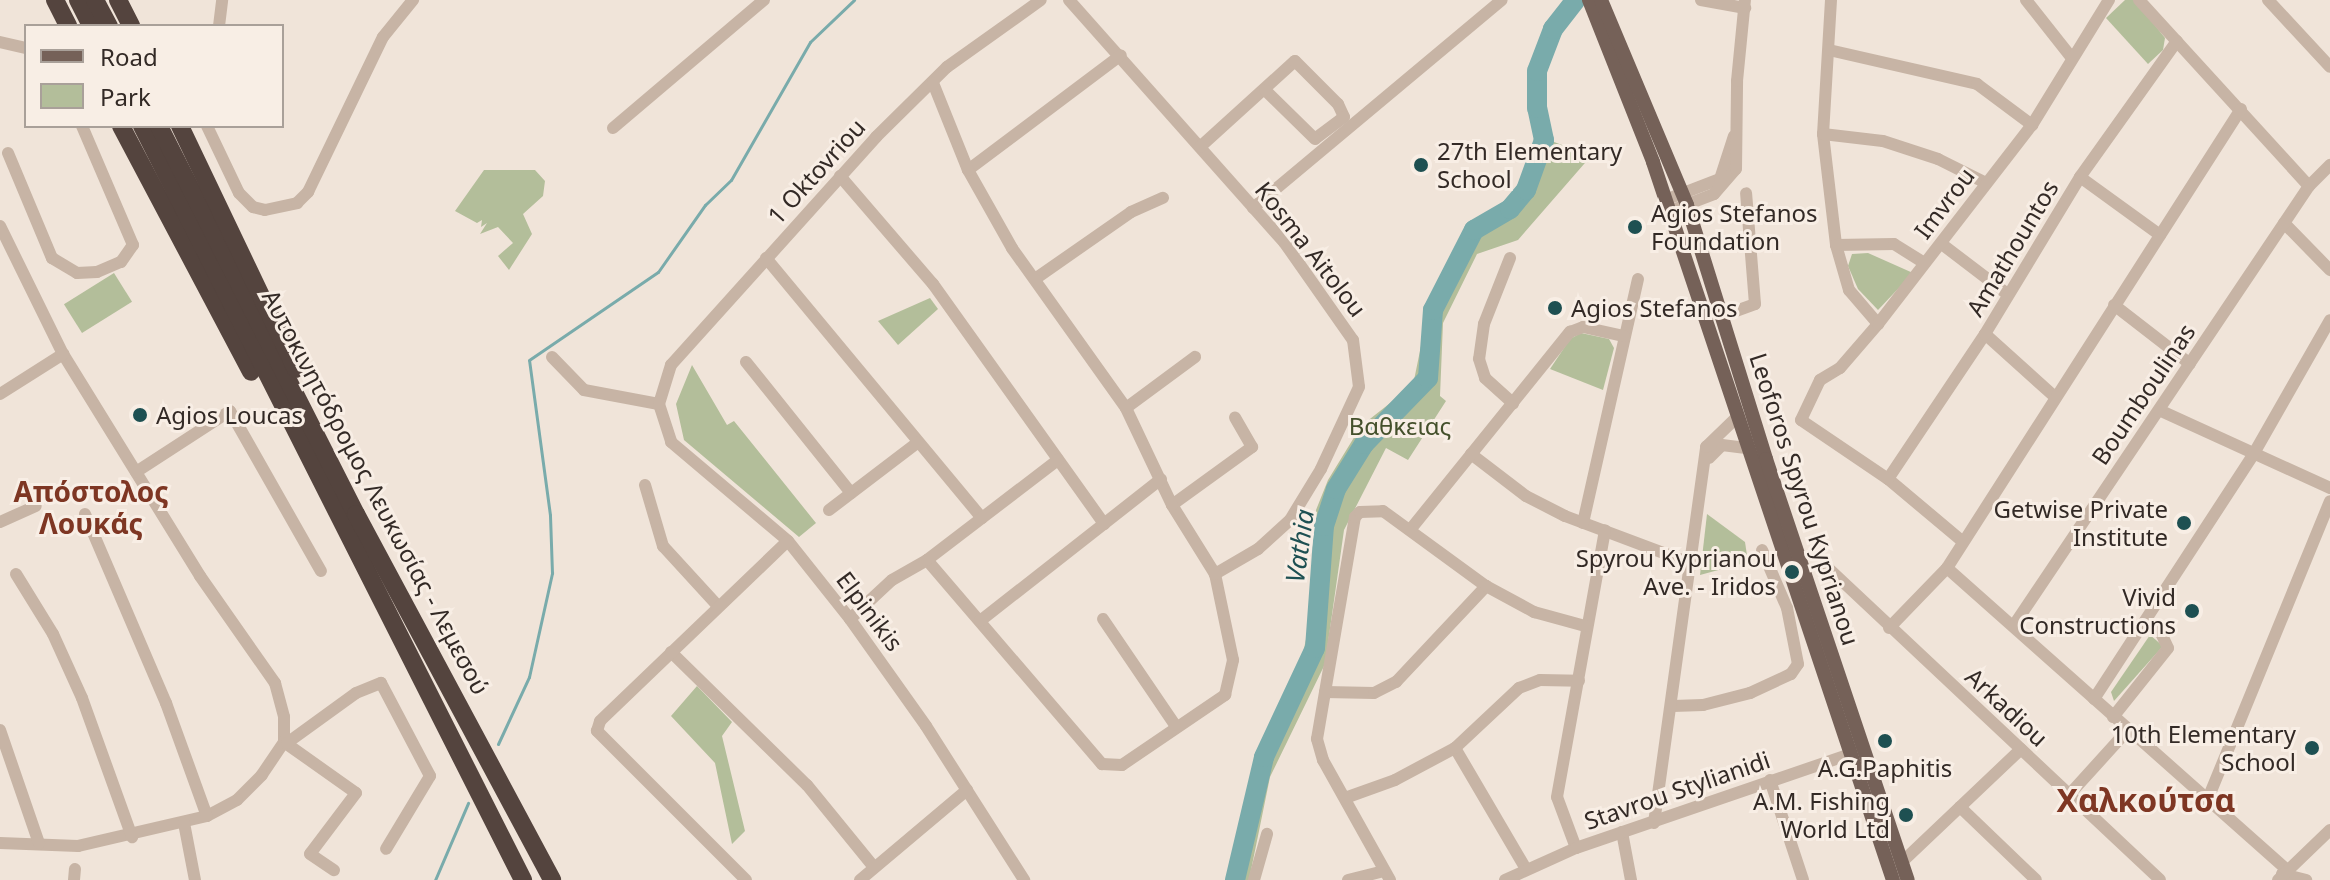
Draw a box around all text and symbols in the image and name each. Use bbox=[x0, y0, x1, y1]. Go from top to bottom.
legend bbox=[24, 24, 284, 128]
text: Road bbox=[100, 40, 158, 73]
text: Park bbox=[100, 80, 151, 113]
street label: 1 Oktovriou bbox=[761, 112, 871, 230]
place label: 27th Elementary School bbox=[1437, 137, 1622, 193]
marker: 27th Elementary School bbox=[1412, 156, 1430, 174]
street label: Imvrou bbox=[1908, 162, 1980, 244]
street label: Amathountos bbox=[1960, 175, 2064, 321]
street label: Kosma Aitolou bbox=[1249, 176, 1373, 322]
place label: Agios Stefanos Foundation bbox=[1651, 199, 1817, 255]
marker: Agios Stefanos Foundation bbox=[1626, 218, 1644, 236]
street label: Αυτοκινητόδρομος Λευκωσίας - Λεμεσού bbox=[257, 285, 495, 699]
place label: Agios Stefanos bbox=[1571, 294, 1737, 322]
marker: Agios Stefanos bbox=[1546, 299, 1564, 317]
street label: Boumboulinas bbox=[2085, 318, 2201, 470]
street label: Leoforos Spyrou Kyprianou bbox=[1744, 349, 1866, 649]
place label: Agios Loucas bbox=[156, 401, 303, 429]
marker: Agios Loucas bbox=[131, 406, 149, 424]
park label: Βαθκειας bbox=[1349, 412, 1451, 440]
district label: Απόστολος Λουκάς bbox=[13, 474, 169, 540]
place label: Getwise Private Institute bbox=[1994, 495, 2168, 551]
water label: Vathia bbox=[1279, 507, 1321, 585]
marker: Getwise Private Institute bbox=[2175, 514, 2193, 532]
place label: Spyrou Kyprianou Ave. - Iridos bbox=[1576, 544, 1776, 600]
marker: Spyrou Kyprianou Ave. - Iridos bbox=[1783, 563, 1801, 581]
street label: Elpinikis bbox=[831, 566, 909, 656]
place label: Vivid Constructions bbox=[2019, 583, 2176, 639]
marker: Vivid Constructions bbox=[2183, 602, 2201, 620]
street label: Arkadiou bbox=[1960, 662, 2054, 752]
place label: 10th Elementary School bbox=[2111, 720, 2296, 776]
marker: A.G.Paphitis bbox=[1876, 732, 1894, 750]
marker: 10th Elementary School bbox=[2303, 739, 2321, 757]
street label: Stavrou Stylianidi bbox=[1580, 745, 1774, 835]
place label: A.G.Paphitis bbox=[1818, 754, 1952, 782]
district label: Χαλκούτσα bbox=[2057, 781, 2235, 819]
place label: A.M. Fishing World Ltd bbox=[1753, 787, 1890, 843]
marker: A.M. Fishing World Ltd bbox=[1897, 806, 1915, 824]

